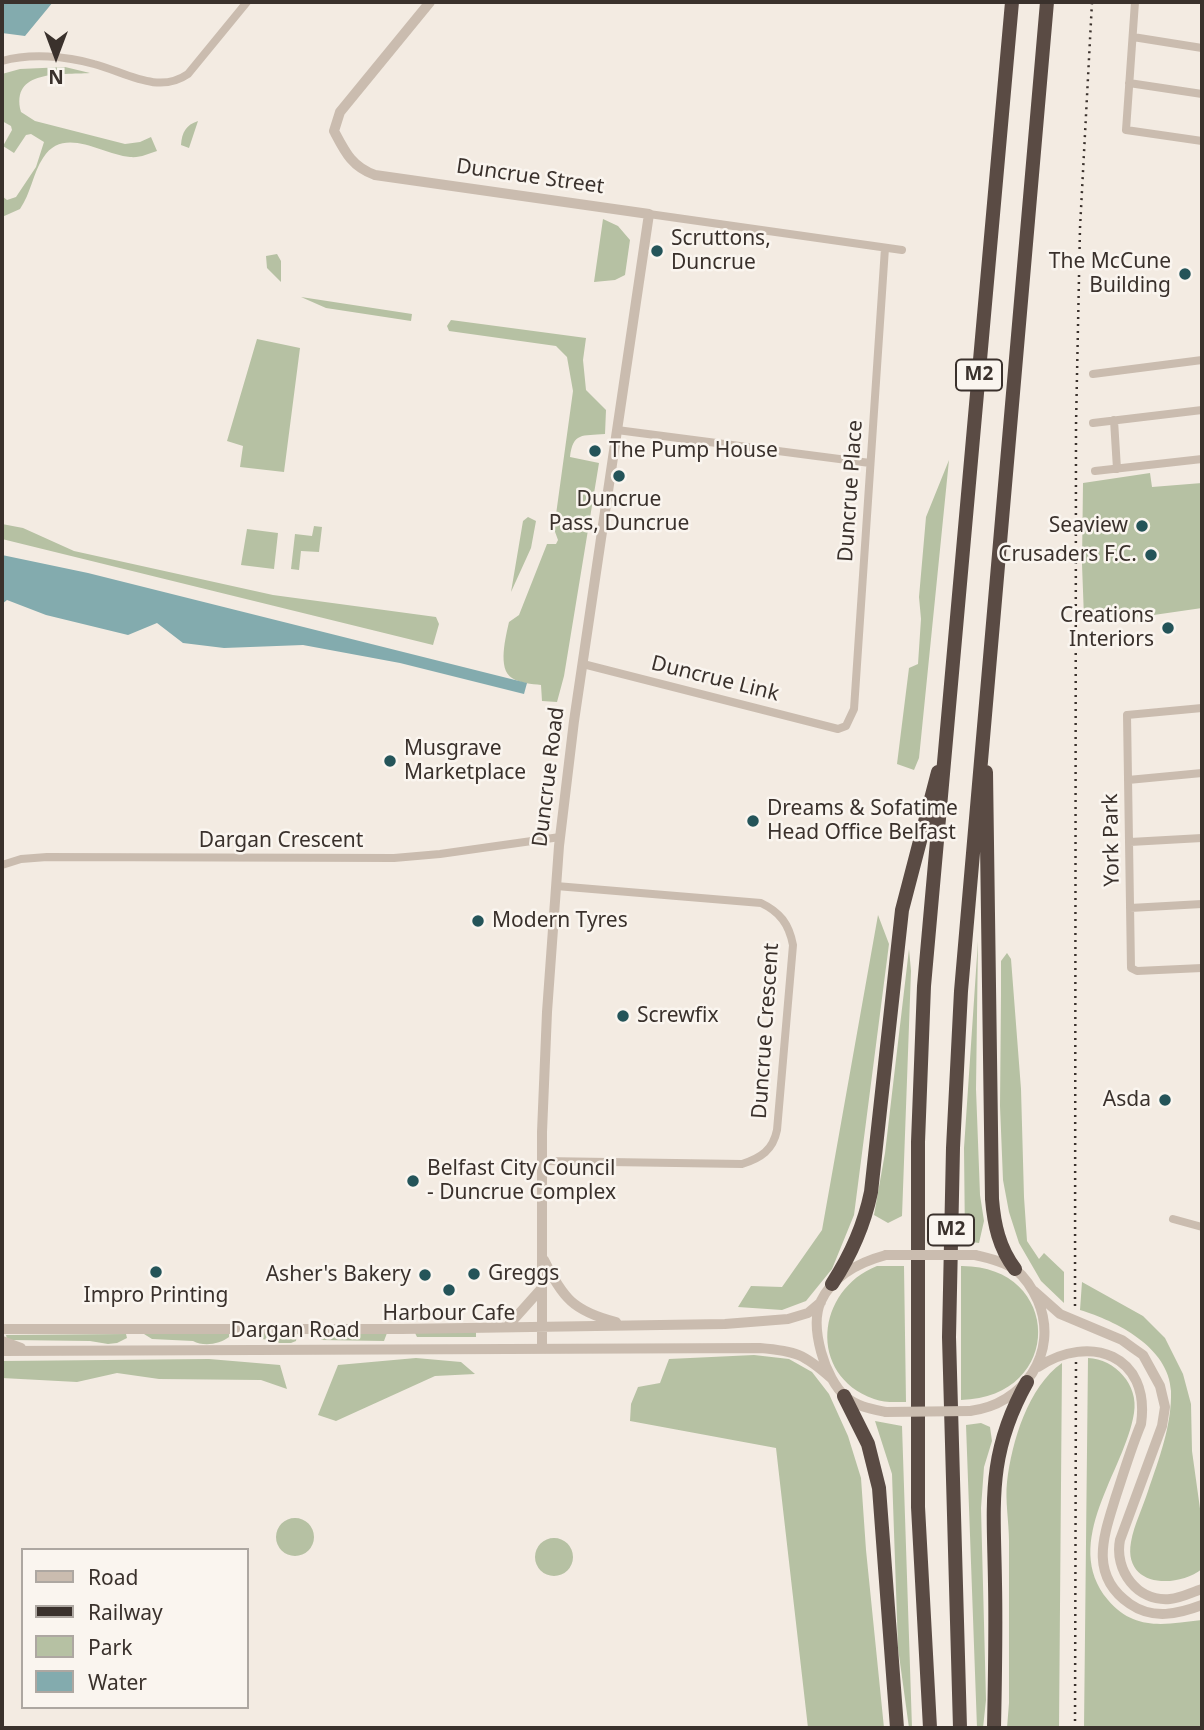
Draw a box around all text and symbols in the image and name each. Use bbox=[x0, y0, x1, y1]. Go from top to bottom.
north arrow bbox=[21, 21, 91, 91]
text: N bbox=[48, 64, 64, 90]
street label: Duncrue Street bbox=[454, 154, 606, 200]
place label: Scruttons, Duncrue bbox=[671, 226, 771, 276]
marker: Scruttons, Duncrue bbox=[649, 243, 665, 259]
place label: The McCune Building bbox=[1049, 249, 1171, 299]
marker: The McCune Building bbox=[1177, 266, 1193, 282]
road number: M2 bbox=[956, 360, 1002, 390]
street label: Duncrue Place bbox=[833, 419, 869, 563]
place label: The Pump House bbox=[609, 438, 778, 464]
marker: The Pump House bbox=[587, 443, 603, 459]
marker: Duncrue Pass, Duncrue bbox=[611, 468, 627, 484]
place label: Duncrue Pass, Duncrue bbox=[549, 487, 689, 537]
place label: Seaview bbox=[1049, 513, 1128, 539]
marker: Seaview bbox=[1134, 518, 1150, 534]
place label: Crusaders F.C. bbox=[998, 542, 1137, 568]
marker: Crusaders F.C. bbox=[1143, 547, 1159, 563]
place label: Creations Interiors bbox=[1060, 603, 1154, 653]
marker: Creations Interiors bbox=[1160, 620, 1176, 636]
street label: Duncrue Link bbox=[648, 651, 782, 707]
street label: Duncrue Road bbox=[528, 706, 570, 848]
place label: Musgrave Marketplace bbox=[404, 736, 526, 786]
marker: Musgrave Marketplace bbox=[382, 753, 398, 769]
street label: York Park bbox=[1099, 793, 1125, 887]
place label: Dreams & Sofatime Head Office Belfast bbox=[767, 796, 958, 846]
marker: Dreams & Sofatime Head Office Belfast bbox=[745, 813, 761, 829]
street label: Dargan Crescent bbox=[199, 828, 363, 854]
place label: Modern Tyres bbox=[492, 908, 628, 934]
marker: Modern Tyres bbox=[470, 913, 486, 929]
street label: Duncrue Crescent bbox=[747, 942, 785, 1120]
place label: Screwfix bbox=[637, 1003, 719, 1029]
marker: Screwfix bbox=[615, 1008, 631, 1024]
place label: Asda bbox=[1103, 1087, 1151, 1113]
marker: Asda bbox=[1157, 1092, 1173, 1108]
place label: Belfast City Council - Duncrue Complex bbox=[427, 1156, 616, 1206]
marker: Belfast City Council - Duncrue Complex bbox=[405, 1173, 421, 1189]
road number: M2 bbox=[928, 1214, 974, 1246]
place label: Greggs bbox=[488, 1261, 559, 1287]
place label: Asher's Bakery bbox=[266, 1262, 411, 1288]
marker: Impro Printing bbox=[148, 1264, 164, 1280]
marker: Greggs bbox=[466, 1266, 482, 1282]
marker: Asher's Bakery bbox=[417, 1267, 433, 1283]
marker: Harbour Cafe bbox=[441, 1282, 457, 1298]
place label: Impro Printing bbox=[84, 1283, 228, 1309]
place label: Harbour Cafe bbox=[383, 1301, 515, 1327]
street label: Dargan Road bbox=[230, 1318, 360, 1344]
legend bbox=[21, 1548, 248, 1709]
text: Road bbox=[88, 1563, 138, 1591]
text: Railway bbox=[88, 1598, 163, 1626]
text: Park bbox=[88, 1633, 132, 1661]
text: Water bbox=[88, 1668, 147, 1696]

